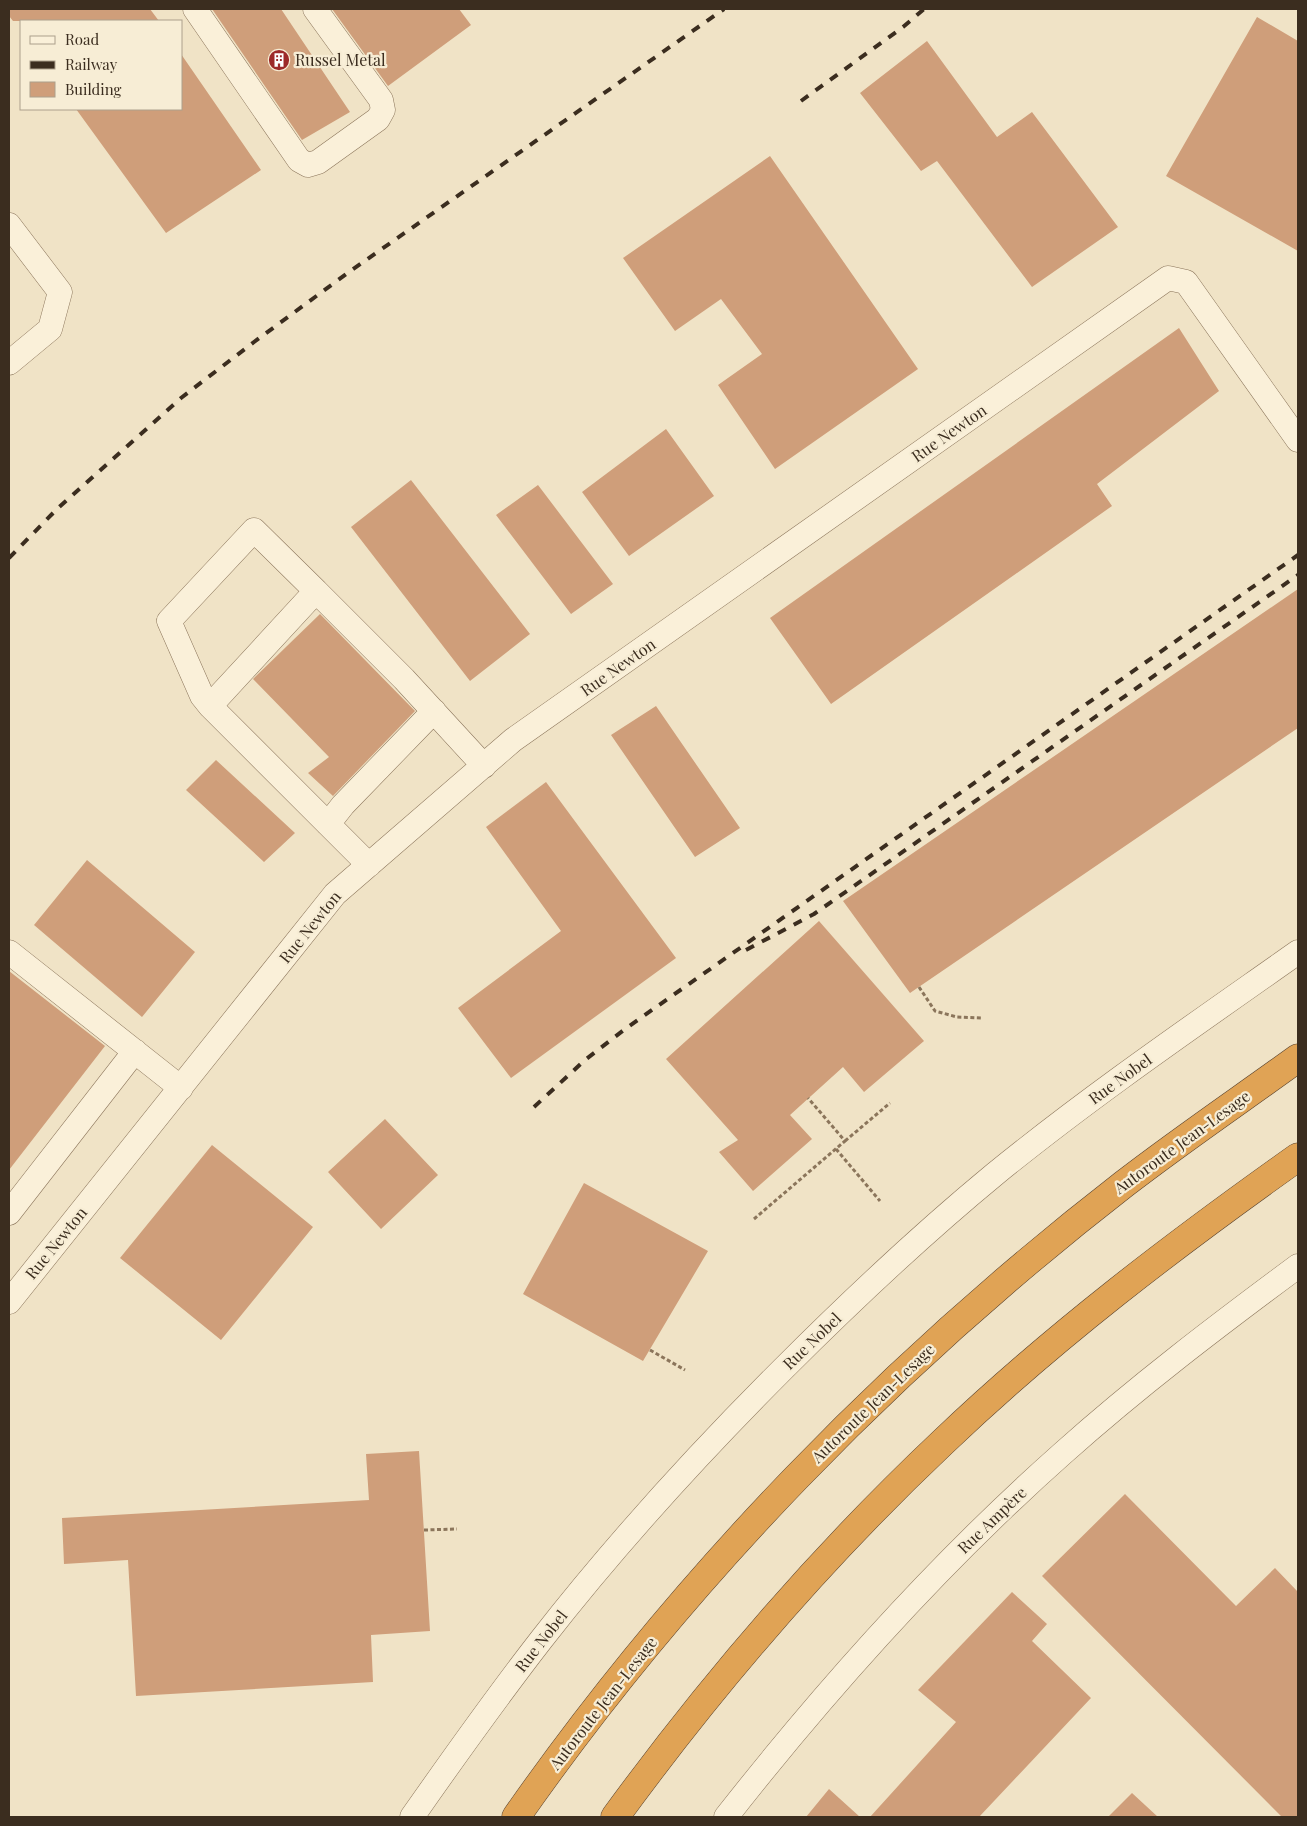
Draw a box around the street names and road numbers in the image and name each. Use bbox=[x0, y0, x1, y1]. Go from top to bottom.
street label: Rue Newton bbox=[907, 399, 991, 466]
street label: Rue Newton bbox=[576, 633, 660, 700]
street label: Rue Newton bbox=[274, 886, 345, 967]
street label: Rue Nobel bbox=[1084, 1048, 1156, 1109]
street label: Autoroute Jean-Lesage bbox=[1109, 1085, 1254, 1199]
street label: Rue Newton bbox=[20, 1202, 91, 1283]
street label: Rue Nobel bbox=[778, 1307, 846, 1374]
street label: Autoroute Jean-Lesage bbox=[806, 1338, 939, 1468]
street label: Rue Ampère bbox=[953, 1482, 1031, 1558]
street label: Rue Nobel bbox=[510, 1605, 572, 1676]
street label: Autoroute Jean-Lesage bbox=[543, 1632, 661, 1774]

